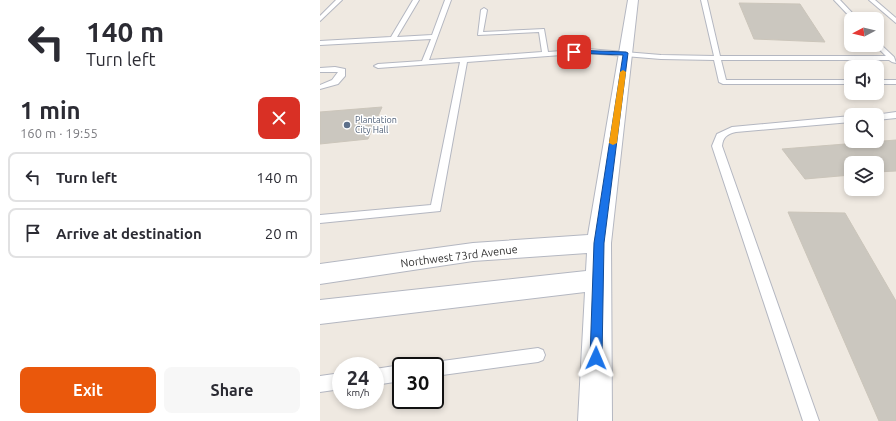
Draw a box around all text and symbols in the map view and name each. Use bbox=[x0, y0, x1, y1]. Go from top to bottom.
north arrow bbox=[844, 12, 884, 52]
map controls bbox=[844, 12, 884, 196]
icon: left bbox=[20, 16, 72, 68]
text: 140 m bbox=[86, 16, 164, 47]
pin bbox=[557, 35, 591, 69]
icon: arrive bbox=[563, 41, 585, 63]
text: Turn left bbox=[86, 49, 156, 69]
button: sound bbox=[844, 60, 884, 100]
text: 1 min bbox=[20, 97, 81, 124]
button: close bbox=[258, 97, 300, 139]
button: search bbox=[844, 108, 884, 148]
place label: Plantation City Hall bbox=[355, 115, 397, 135]
marker: Plantation City Hall bbox=[342, 120, 352, 130]
text: 160 m · 19:55 bbox=[20, 126, 98, 140]
button: layers bbox=[844, 156, 884, 196]
icon: left bbox=[22, 166, 44, 188]
text: Turn left bbox=[56, 169, 117, 186]
text: 140 m bbox=[256, 169, 298, 186]
icon: arrive bbox=[22, 222, 44, 244]
text: Arrive at destination bbox=[56, 225, 202, 242]
text: 20 m bbox=[265, 225, 298, 242]
street label: Northwest 73rd Avenue bbox=[400, 243, 518, 269]
position arrow bbox=[575, 337, 617, 379]
speed limit sign: 30 bbox=[392, 357, 444, 409]
text: 24 bbox=[347, 366, 369, 389]
button: Exit bbox=[20, 367, 156, 413]
button: Share bbox=[164, 367, 300, 413]
text: km/h bbox=[346, 387, 370, 398]

